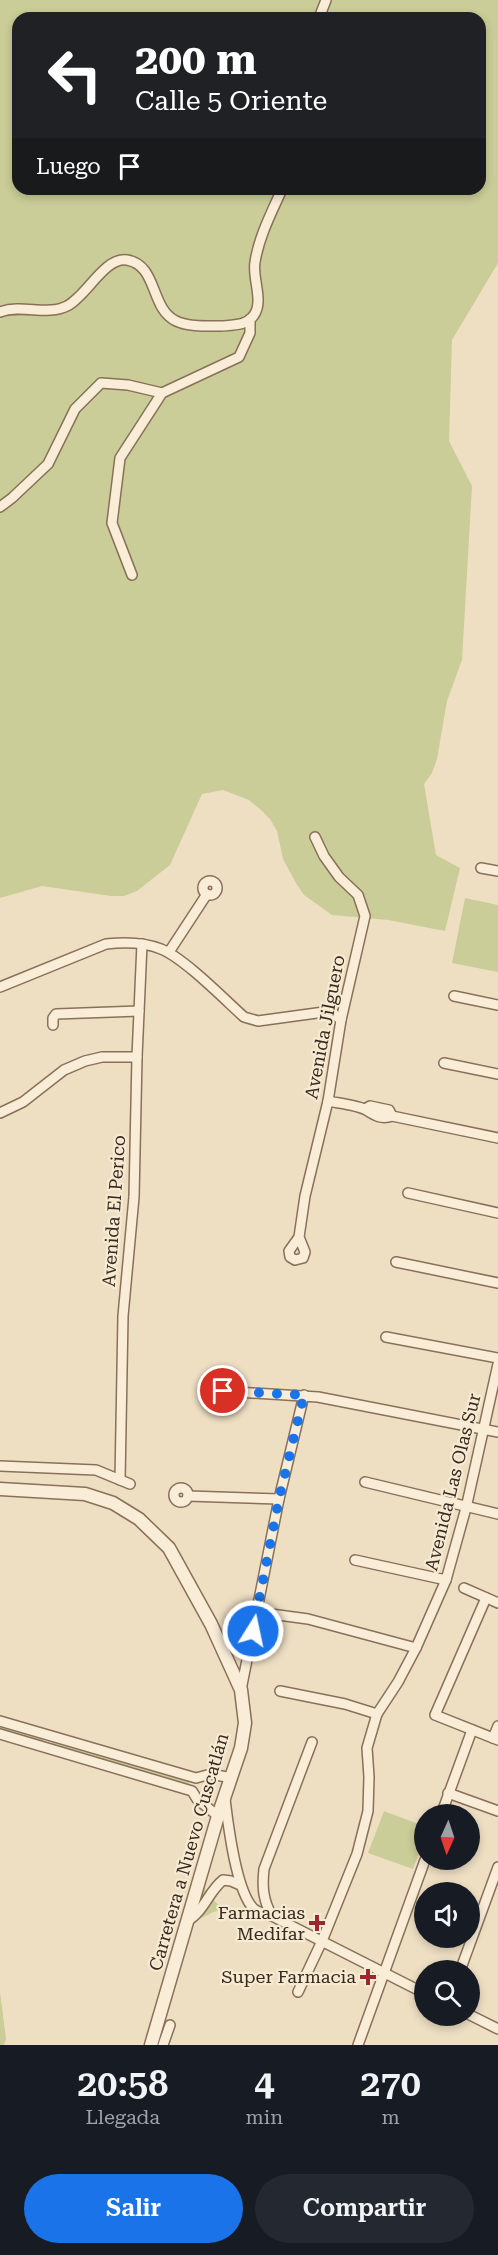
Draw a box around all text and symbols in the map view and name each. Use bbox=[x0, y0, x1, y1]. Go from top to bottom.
text: 200 m bbox=[135, 35, 257, 84]
icon: left bbox=[36, 36, 114, 114]
text: Calle 5 Oriente bbox=[135, 85, 327, 117]
icon: arrive bbox=[113, 150, 146, 183]
text: Luego bbox=[36, 154, 101, 179]
street label: Avenida Jilguero bbox=[300, 953, 349, 1101]
street label: Avenida El Perico bbox=[98, 1134, 129, 1288]
pin bbox=[197, 1365, 248, 1416]
icon: arrive bbox=[206, 1374, 239, 1407]
street label: Avenida Las Olas Sur bbox=[420, 1391, 485, 1573]
position arrow bbox=[221, 1599, 285, 1663]
street label: Carretera a Nuevo Cuscatlán bbox=[144, 1730, 233, 1973]
north arrow bbox=[414, 1804, 480, 1870]
map controls bbox=[414, 1804, 480, 2026]
button: sound bbox=[414, 1882, 480, 1948]
place label: Farmacias Medifar bbox=[218, 1902, 305, 1944]
marker: Farmacias Medifar bbox=[310, 1916, 324, 1930]
button: search bbox=[414, 1960, 480, 2026]
place label: Super Farmacia bbox=[221, 1966, 356, 1987]
marker: Super Farmacia bbox=[361, 1970, 375, 1984]
text: 20:58 bbox=[77, 2063, 168, 2105]
text: 4 bbox=[254, 2063, 274, 2105]
text: 270 bbox=[360, 2063, 421, 2105]
text: Llegada bbox=[85, 2105, 160, 2129]
text: min bbox=[246, 2105, 283, 2129]
text: m bbox=[381, 2105, 400, 2129]
button: Salir bbox=[24, 2174, 243, 2243]
button: Compartir bbox=[255, 2174, 474, 2243]

